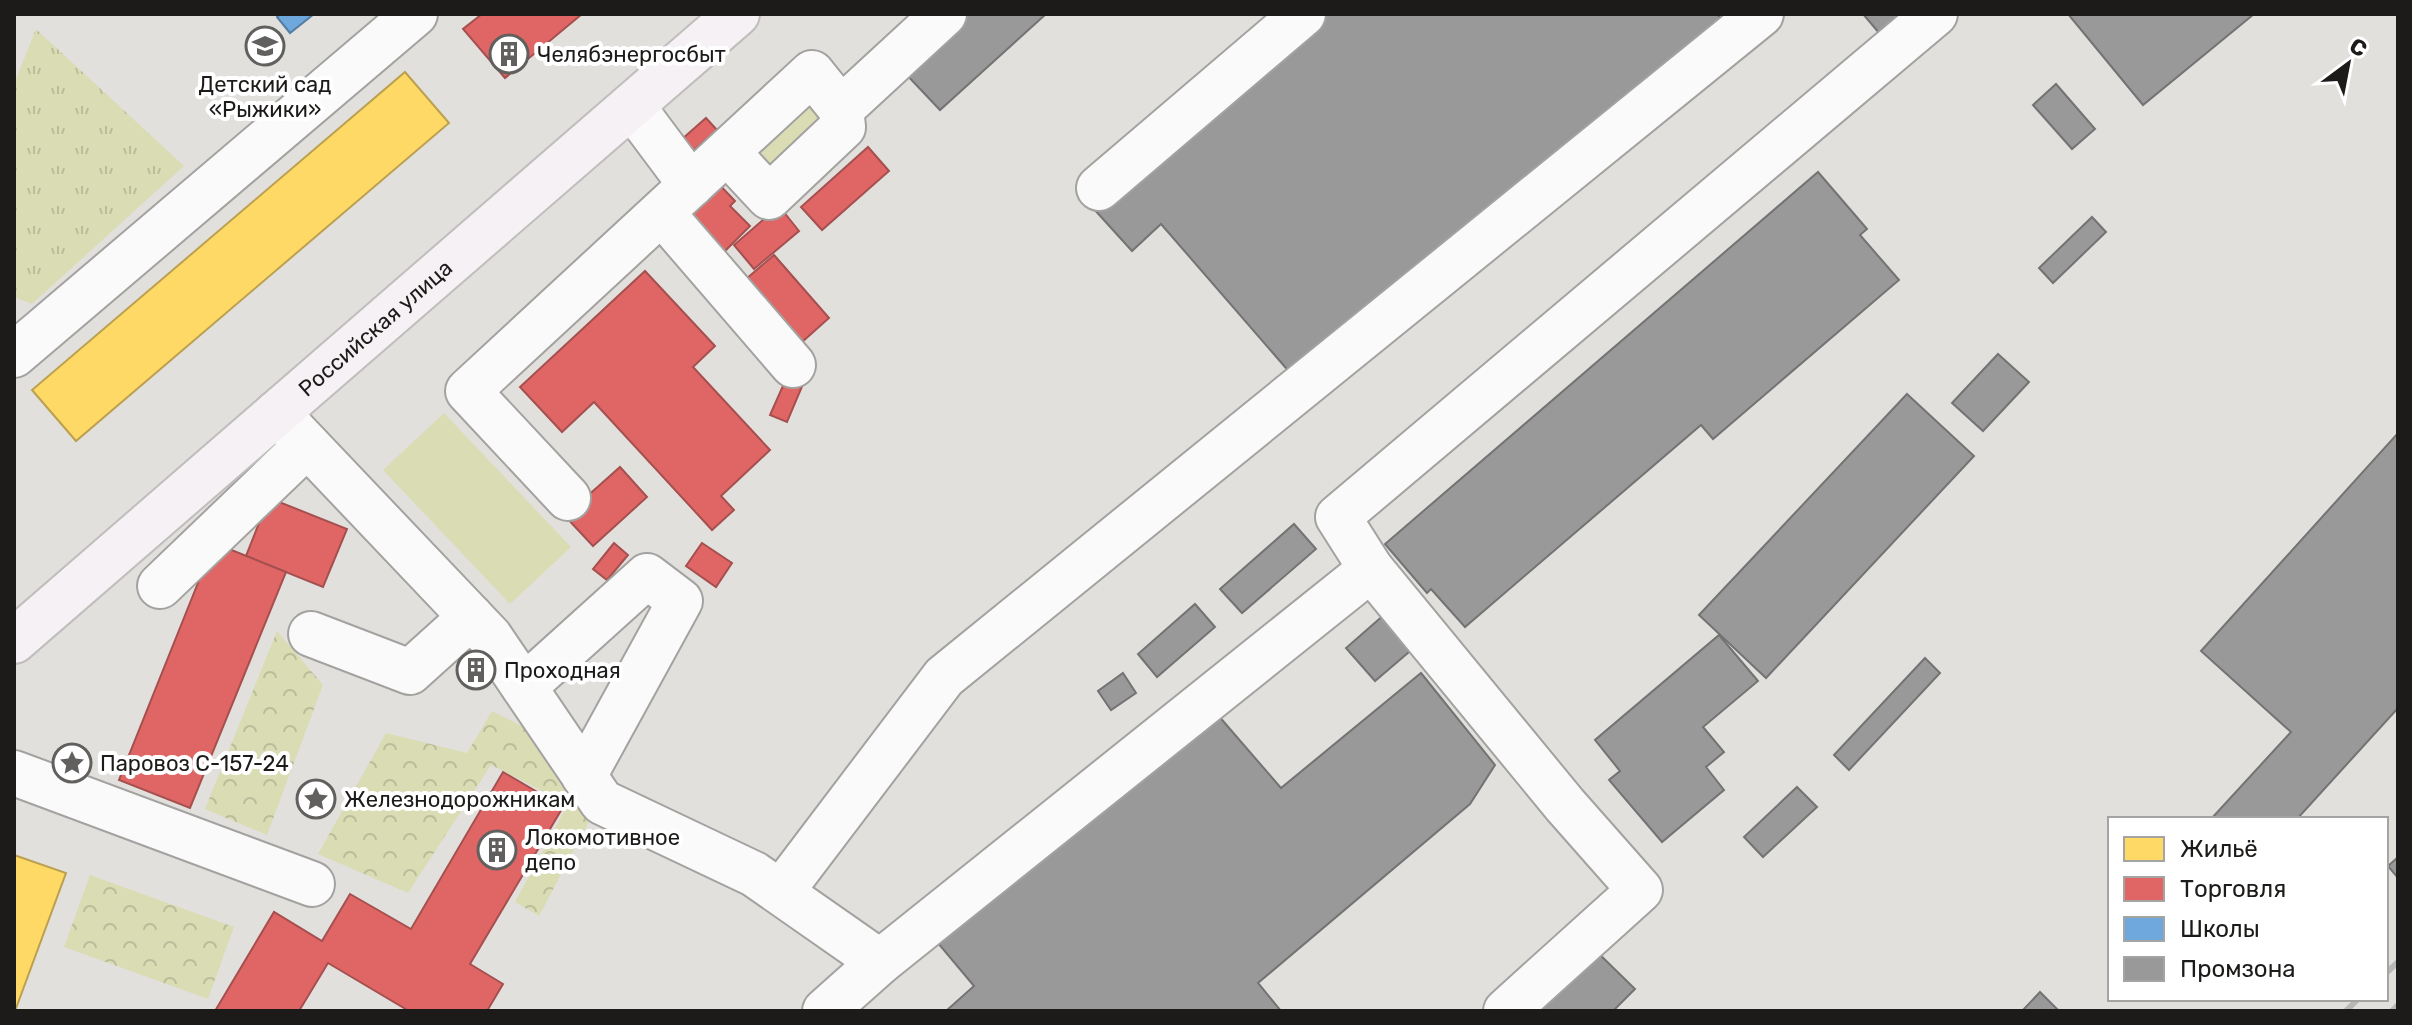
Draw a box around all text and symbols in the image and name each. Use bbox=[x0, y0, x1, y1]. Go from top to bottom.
north arrow bbox=[2308, 24, 2388, 104]
school or university icon: Детский сад «Рыжики» bbox=[244, 25, 286, 67]
text: С bbox=[2345, 32, 2372, 63]
building icon: Челябэнергосбыт bbox=[488, 33, 530, 75]
place label: Челябэнергосбыт bbox=[537, 41, 726, 68]
place label: Детский сад «Рыжики» bbox=[199, 71, 331, 123]
street label: Российская улица bbox=[293, 254, 458, 402]
building icon: Проходная bbox=[455, 649, 497, 691]
place label: Проходная bbox=[504, 657, 621, 684]
place icon: Паровоз С-157-24 bbox=[51, 742, 93, 784]
place label: Паровоз С-157-24 bbox=[100, 750, 289, 777]
place icon: Железнодорожникам bbox=[295, 778, 337, 820]
place label: Железнодорожникам bbox=[344, 786, 575, 813]
legend bbox=[2108, 817, 2388, 1001]
place label: Локомотивное депо bbox=[525, 824, 680, 876]
building icon: Локомотивное депо bbox=[476, 829, 518, 871]
text: Жильё bbox=[2180, 835, 2258, 863]
text: Торговля bbox=[2180, 875, 2286, 903]
text: Школы bbox=[2180, 915, 2260, 943]
text: Промзона bbox=[2180, 955, 2296, 983]

